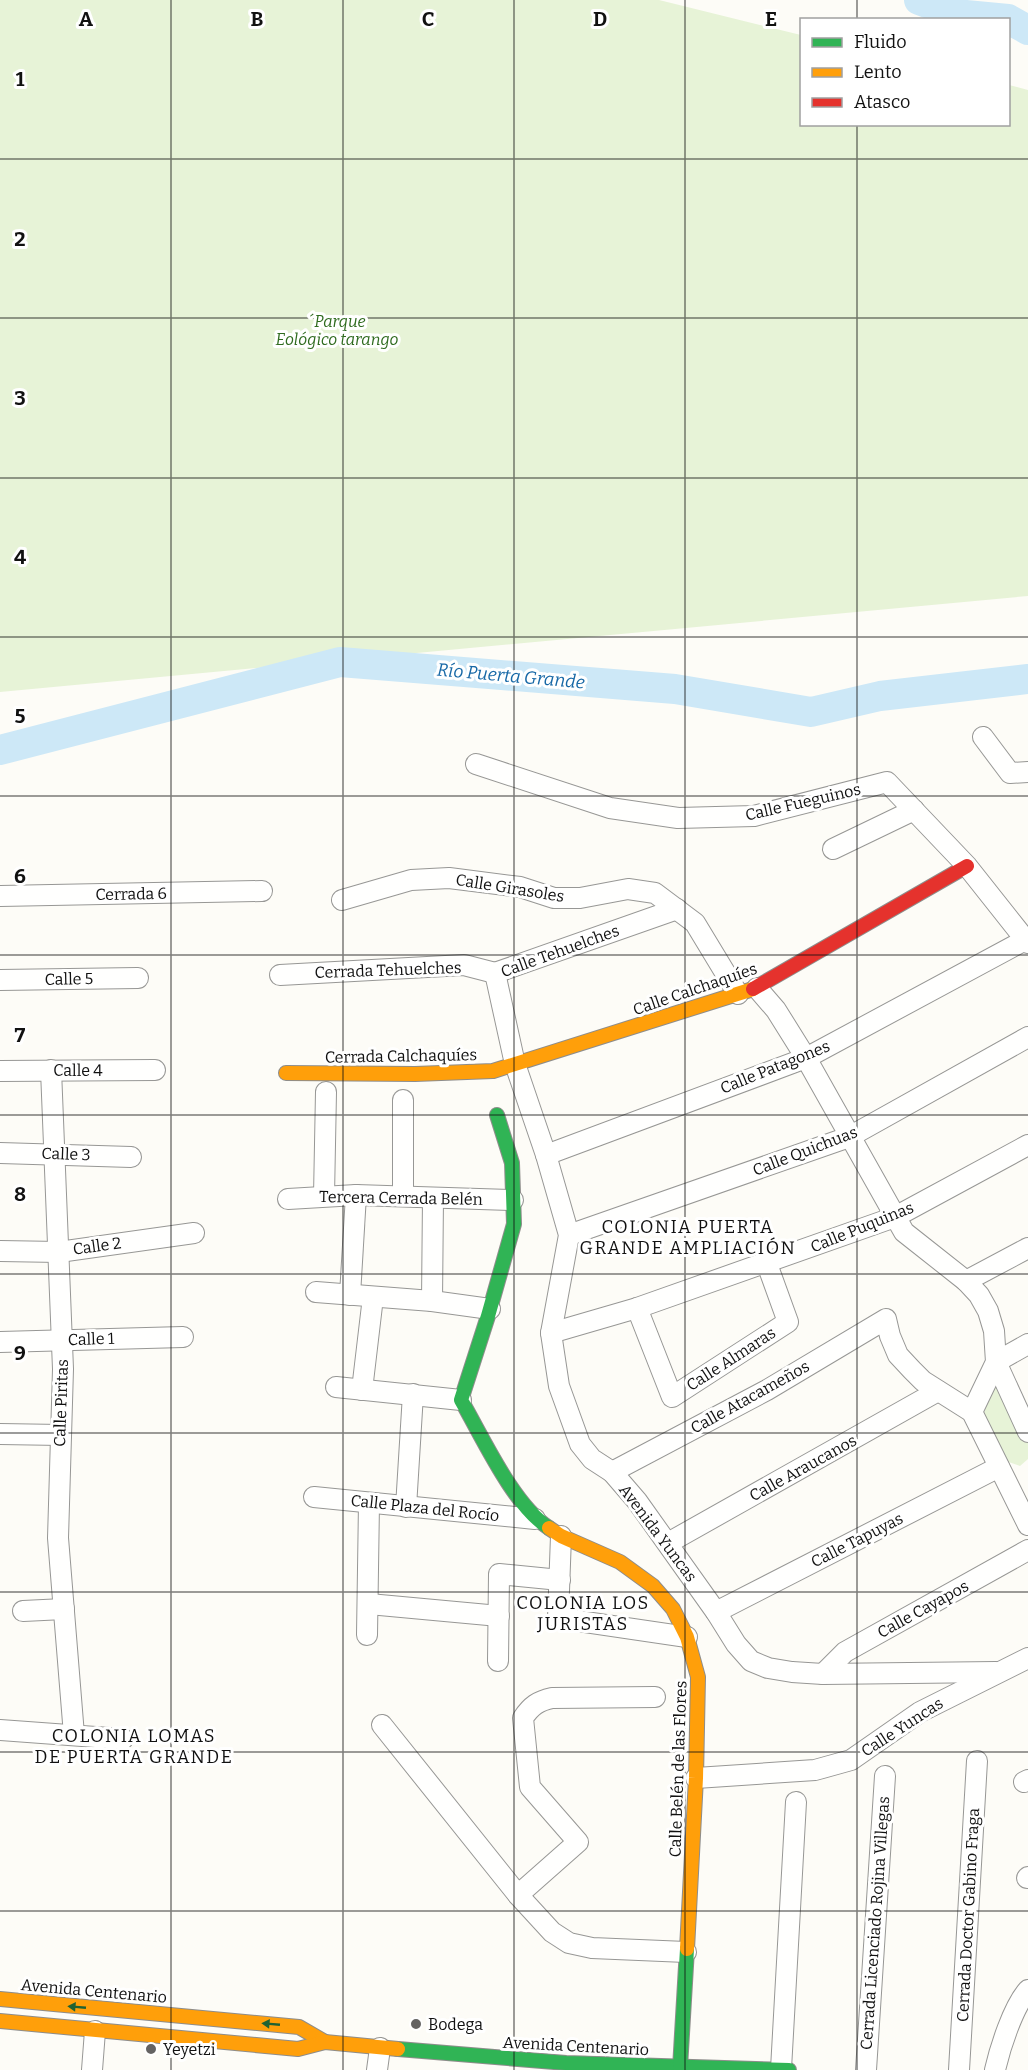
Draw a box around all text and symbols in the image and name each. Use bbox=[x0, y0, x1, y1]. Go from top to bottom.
text: A bbox=[79, 7, 94, 31]
text: B bbox=[251, 7, 264, 31]
text: C bbox=[422, 7, 434, 31]
text: D bbox=[593, 7, 607, 31]
text: E bbox=[765, 7, 777, 31]
legend bbox=[800, 18, 1010, 126]
text: Fluido bbox=[854, 31, 907, 53]
text: Lento bbox=[854, 61, 902, 83]
text: 1 bbox=[16, 67, 25, 91]
text: Atasco bbox=[854, 91, 910, 113]
text: 2 bbox=[14, 227, 26, 251]
park label: ´Parque Eológico tarango bbox=[276, 312, 399, 349]
text: 3 bbox=[14, 386, 26, 410]
text: 4 bbox=[14, 545, 26, 569]
water label: Río Puerta Grande bbox=[436, 659, 586, 693]
text: 5 bbox=[15, 704, 26, 728]
street label: Calle Fueguinos bbox=[743, 779, 863, 825]
text: 6 bbox=[14, 864, 26, 888]
street label: Calle Girasoles bbox=[454, 870, 566, 906]
street label: Cerrada 6 bbox=[95, 884, 167, 904]
street label: Calle Tehuelches bbox=[498, 921, 622, 981]
street label: Cerrada Tehuelches bbox=[314, 958, 462, 982]
street label: Calle Calchaquíes bbox=[630, 959, 760, 1019]
street label: Calle 5 bbox=[45, 969, 93, 989]
text: 7 bbox=[15, 1023, 26, 1047]
street label: Calle Patagones bbox=[717, 1036, 833, 1098]
street label: Cerrada Calchaquíes bbox=[325, 1045, 477, 1067]
street label: Calle 4 bbox=[53, 1061, 103, 1080]
street label: Calle Quichuas bbox=[750, 1122, 860, 1180]
street label: Calle 3 bbox=[41, 1144, 91, 1164]
text: 8 bbox=[14, 1182, 26, 1206]
street label: Tercera Cerrada Belén bbox=[319, 1187, 483, 1209]
street label: Calle Puquinas bbox=[808, 1198, 916, 1256]
district label: COLONIA PUERTA GRANDE AMPLIACIÓN bbox=[580, 1216, 796, 1259]
street label: Calle 2 bbox=[72, 1233, 122, 1259]
street label: Calle Almaras bbox=[683, 1323, 779, 1395]
street label: Calle 1 bbox=[67, 1329, 115, 1349]
text: 9 bbox=[14, 1341, 26, 1365]
street label: Calle Atacameños bbox=[687, 1357, 813, 1437]
street label: Calle Piritas bbox=[50, 1359, 72, 1447]
street label: Calle Araucanos bbox=[746, 1431, 860, 1505]
street label: Avenida Yuncas bbox=[615, 1480, 701, 1586]
street label: Calle Plaza del Rocío bbox=[350, 1491, 500, 1525]
street label: Calle Tapuyas bbox=[808, 1509, 906, 1571]
street label: Calle Cayapos bbox=[874, 1576, 972, 1642]
district label: COLONIA LOS JURISTAS bbox=[516, 1592, 650, 1635]
street label: Calle Belén de las Flores bbox=[665, 1680, 691, 1858]
street label: Calle Yuncas bbox=[858, 1693, 946, 1761]
district label: COLONIA LOMAS DE PUERTA GRANDE bbox=[35, 1725, 233, 1768]
street label: Cerrada Licenciado Rojina Villegas bbox=[857, 1796, 893, 2050]
street label: Cerrada Doctor Gabino Fraga bbox=[953, 1807, 983, 2022]
street label: Avenida Centenario bbox=[20, 1975, 168, 2007]
one-way arrow bbox=[67, 2002, 86, 2012]
place label: Bodega bbox=[428, 2015, 483, 2034]
marker: Bodega bbox=[409, 2017, 423, 2031]
one-way arrow bbox=[261, 2019, 280, 2029]
street label: Avenida Centenario bbox=[502, 2033, 650, 2059]
place label: Yeyetzi bbox=[163, 2040, 216, 2059]
marker: Yeyetzi bbox=[144, 2042, 158, 2056]

